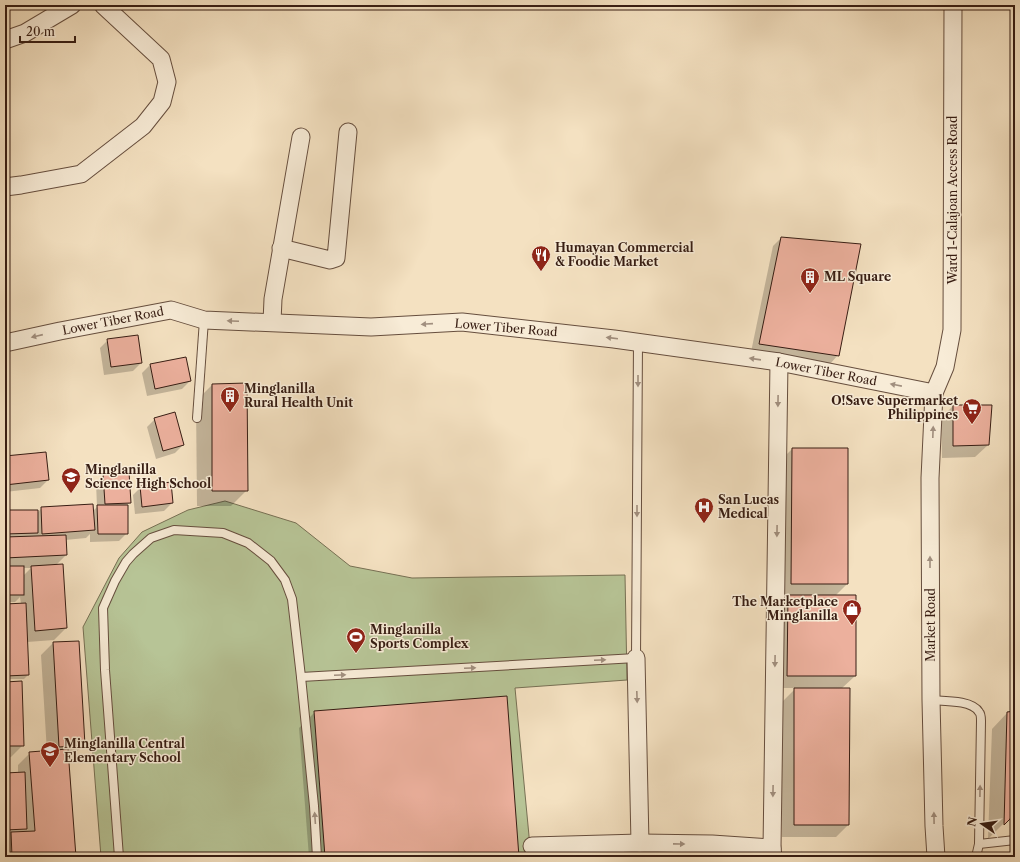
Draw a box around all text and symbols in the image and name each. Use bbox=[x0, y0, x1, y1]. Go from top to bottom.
scale bar bbox=[20, 18, 75, 44]
text: 20 m bbox=[26, 24, 55, 39]
street label: Ward 1-Calajoan Access Road bbox=[945, 115, 960, 285]
place label: Humayan Commercial & Foodie Market bbox=[555, 240, 694, 269]
restaurant icon: Humayan Commercial & Foodie Market bbox=[530, 244, 552, 272]
building icon: ML Square bbox=[799, 266, 821, 294]
place label: ML Square bbox=[824, 269, 891, 284]
street label: Lower Tiber Road bbox=[61, 303, 166, 338]
street label: Lower Tiber Road bbox=[454, 316, 559, 340]
one-way arrow bbox=[227, 317, 239, 324]
one-way arrow bbox=[421, 320, 433, 327]
one-way arrow bbox=[31, 333, 43, 339]
one-way arrow bbox=[606, 335, 618, 342]
street label: Lower Tiber Road bbox=[774, 354, 879, 389]
one-way arrow bbox=[749, 356, 761, 362]
one-way arrow bbox=[635, 375, 641, 388]
place label: Minglanilla Rural Health Unit bbox=[244, 381, 353, 410]
one-way arrow bbox=[890, 382, 902, 388]
building icon: Minglanilla Rural Health Unit bbox=[219, 385, 241, 413]
place label: O!Save Supermarket Philippines bbox=[831, 393, 958, 422]
one-way arrow bbox=[775, 395, 781, 408]
supermarket icon: O!Save Supermarket Philippines bbox=[961, 397, 983, 425]
one-way arrow bbox=[929, 426, 936, 438]
place label: Minglanilla Science High School bbox=[85, 462, 211, 491]
school or university icon: Minglanilla Science High School bbox=[60, 466, 82, 494]
place label: San Lucas Medical bbox=[718, 492, 780, 521]
hospital icon: San Lucas Medical bbox=[693, 496, 715, 524]
one-way arrow bbox=[634, 505, 640, 518]
one-way arrow bbox=[773, 525, 780, 537]
one-way arrow bbox=[927, 555, 933, 568]
street label: Market Road bbox=[923, 587, 938, 662]
place label: The Marketplace Minglanilla bbox=[732, 594, 839, 623]
shop icon: The Marketplace Minglanilla bbox=[841, 598, 863, 626]
place label: Minglanilla Sports Complex bbox=[370, 622, 469, 651]
sports icon: Minglanilla Sports Complex bbox=[345, 626, 367, 654]
one-way arrow bbox=[772, 655, 778, 668]
one-way arrow bbox=[594, 657, 606, 664]
one-way arrow bbox=[464, 664, 476, 671]
one-way arrow bbox=[334, 672, 347, 678]
one-way arrow bbox=[634, 691, 640, 704]
place label: Minglanilla Central Elementary School bbox=[64, 736, 185, 765]
school or university icon: Minglanilla Central Elementary School bbox=[39, 740, 61, 768]
one-way arrow bbox=[977, 784, 983, 797]
one-way arrow bbox=[770, 785, 776, 798]
north arrow bbox=[962, 804, 1002, 844]
one-way arrow bbox=[931, 811, 937, 824]
one-way arrow bbox=[311, 812, 318, 824]
text: N bbox=[964, 815, 980, 828]
one-way arrow bbox=[673, 840, 685, 847]

